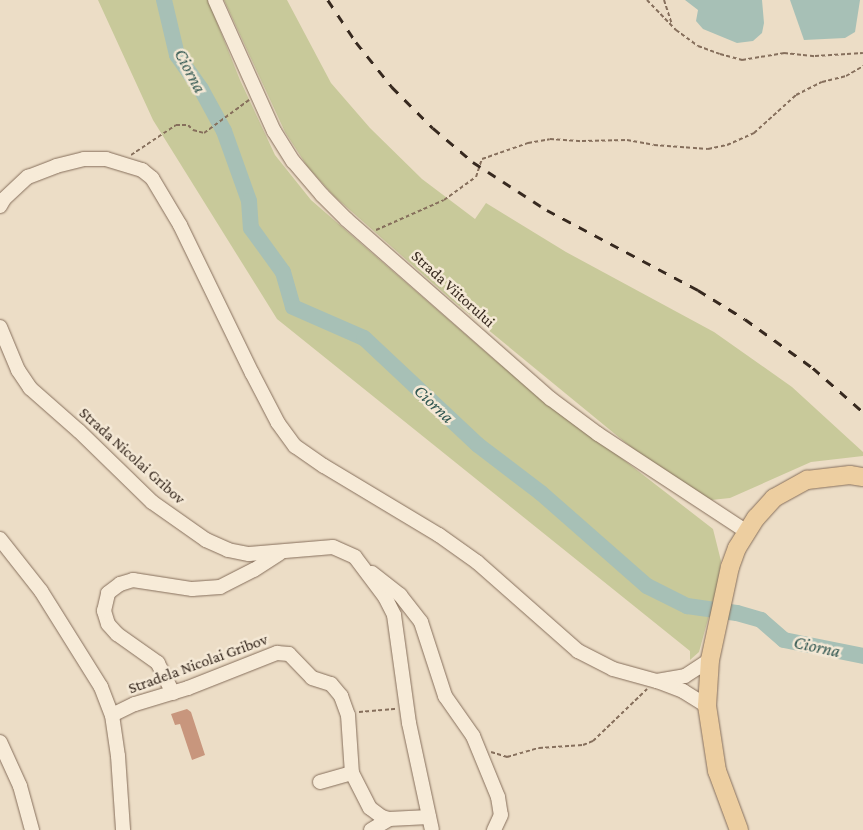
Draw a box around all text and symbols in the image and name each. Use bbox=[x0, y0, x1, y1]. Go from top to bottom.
water label: Ciorna bbox=[169, 45, 211, 97]
street label: Strada Viitorului bbox=[407, 246, 499, 332]
water label: Ciorna bbox=[409, 380, 459, 428]
street label: Strada Nicolai Gribov bbox=[75, 403, 189, 509]
street label: Stradela Nicolai Gribov bbox=[126, 630, 270, 698]
water label: Ciorna bbox=[792, 632, 842, 662]

